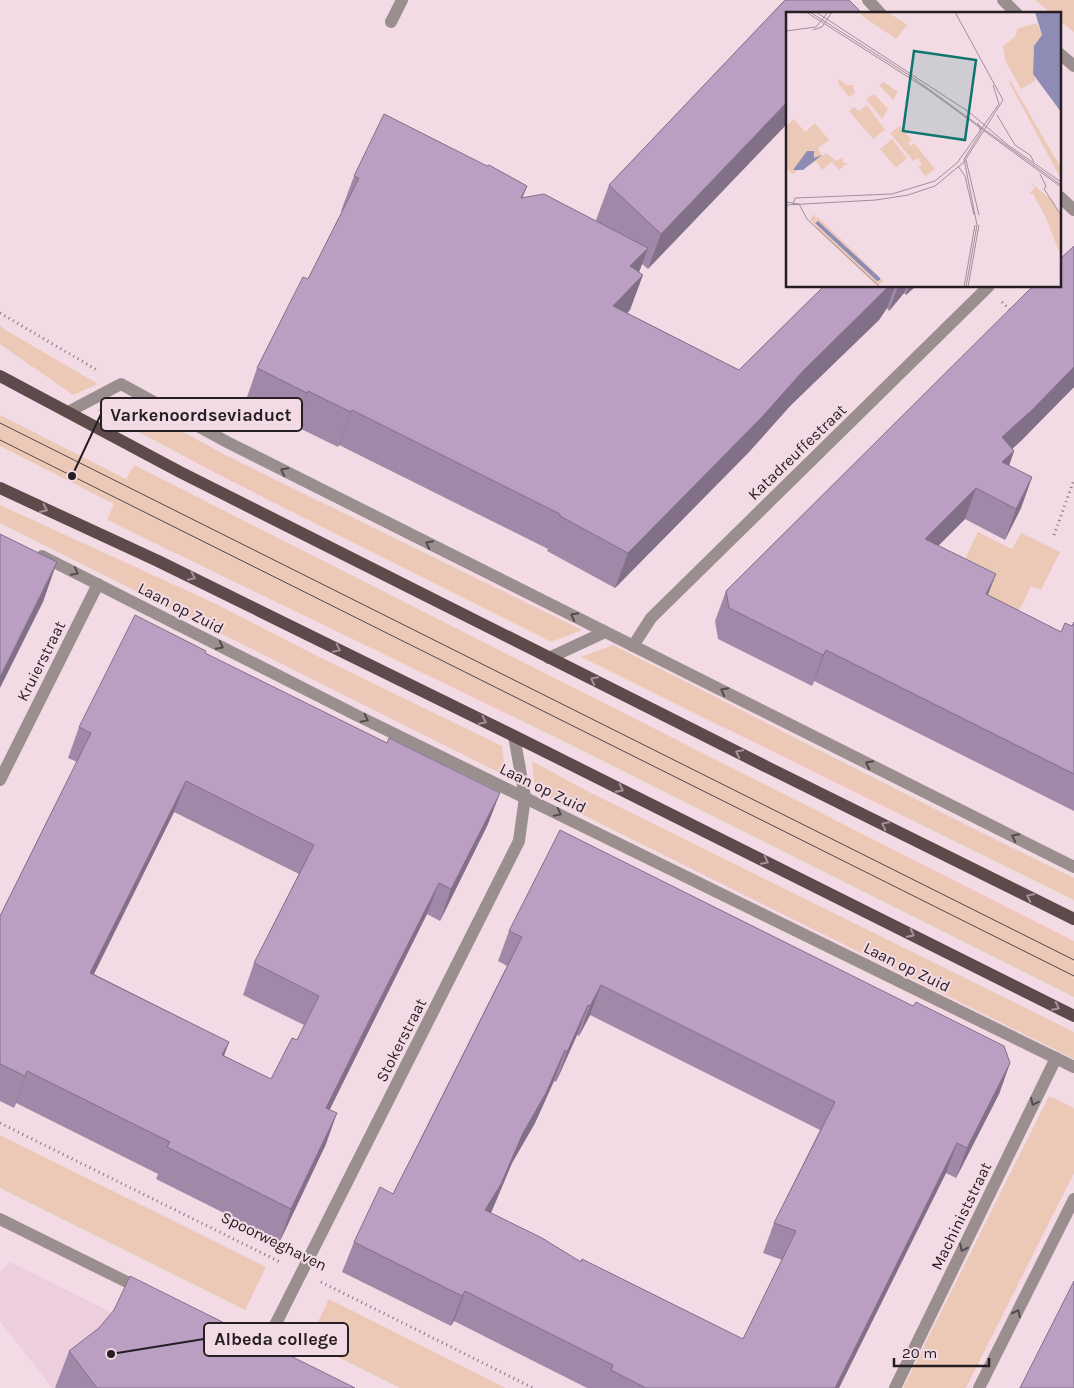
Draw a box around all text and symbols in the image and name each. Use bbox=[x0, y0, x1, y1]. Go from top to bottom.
inset map bbox=[786, 12, 1062, 288]
callout: Varkenoordseviaduct bbox=[101, 398, 302, 431]
street label: Katadreuffestraat bbox=[744, 400, 850, 504]
text: Varkenoordseviaduct bbox=[110, 404, 292, 426]
one-way arrow bbox=[280, 467, 289, 477]
one-way arrow bbox=[39, 502, 48, 513]
one-way arrow bbox=[425, 539, 434, 550]
one-way arrow bbox=[69, 566, 78, 576]
one-way arrow bbox=[186, 571, 195, 581]
street label: Laan op Zuid bbox=[135, 578, 227, 638]
one-way arrow bbox=[570, 612, 579, 622]
street label: Kruierstraat bbox=[13, 618, 69, 704]
one-way arrow bbox=[214, 640, 223, 650]
one-way arrow bbox=[332, 643, 341, 653]
one-way arrow bbox=[590, 676, 599, 686]
one-way arrow bbox=[720, 687, 729, 698]
one-way arrow bbox=[360, 713, 369, 723]
one-way arrow bbox=[478, 715, 487, 725]
one-way arrow bbox=[735, 749, 744, 759]
street label: Laan op Zuid bbox=[497, 759, 589, 817]
one-way arrow bbox=[866, 760, 875, 770]
one-way arrow bbox=[615, 783, 624, 793]
one-way arrow bbox=[553, 807, 562, 817]
one-way arrow bbox=[881, 822, 890, 832]
one-way arrow bbox=[1011, 833, 1020, 843]
one-way arrow bbox=[760, 855, 769, 865]
one-way arrow bbox=[1026, 893, 1035, 903]
one-way arrow bbox=[905, 928, 914, 938]
street label: Laan op Zuid bbox=[861, 938, 953, 996]
street label: Stokerstraat bbox=[372, 995, 430, 1085]
one-way arrow bbox=[1051, 1000, 1060, 1011]
one-way arrow bbox=[1030, 1097, 1040, 1106]
street label: Machiniststraat bbox=[927, 1159, 995, 1273]
street label: Spoorweghaven bbox=[218, 1207, 330, 1275]
one-way arrow bbox=[959, 1243, 969, 1252]
one-way arrow bbox=[1011, 1309, 1021, 1318]
callout: Albeda college bbox=[204, 1323, 348, 1356]
text: Albeda college bbox=[214, 1328, 338, 1350]
scale bar bbox=[894, 1336, 989, 1368]
text: 20 m bbox=[902, 1344, 937, 1362]

